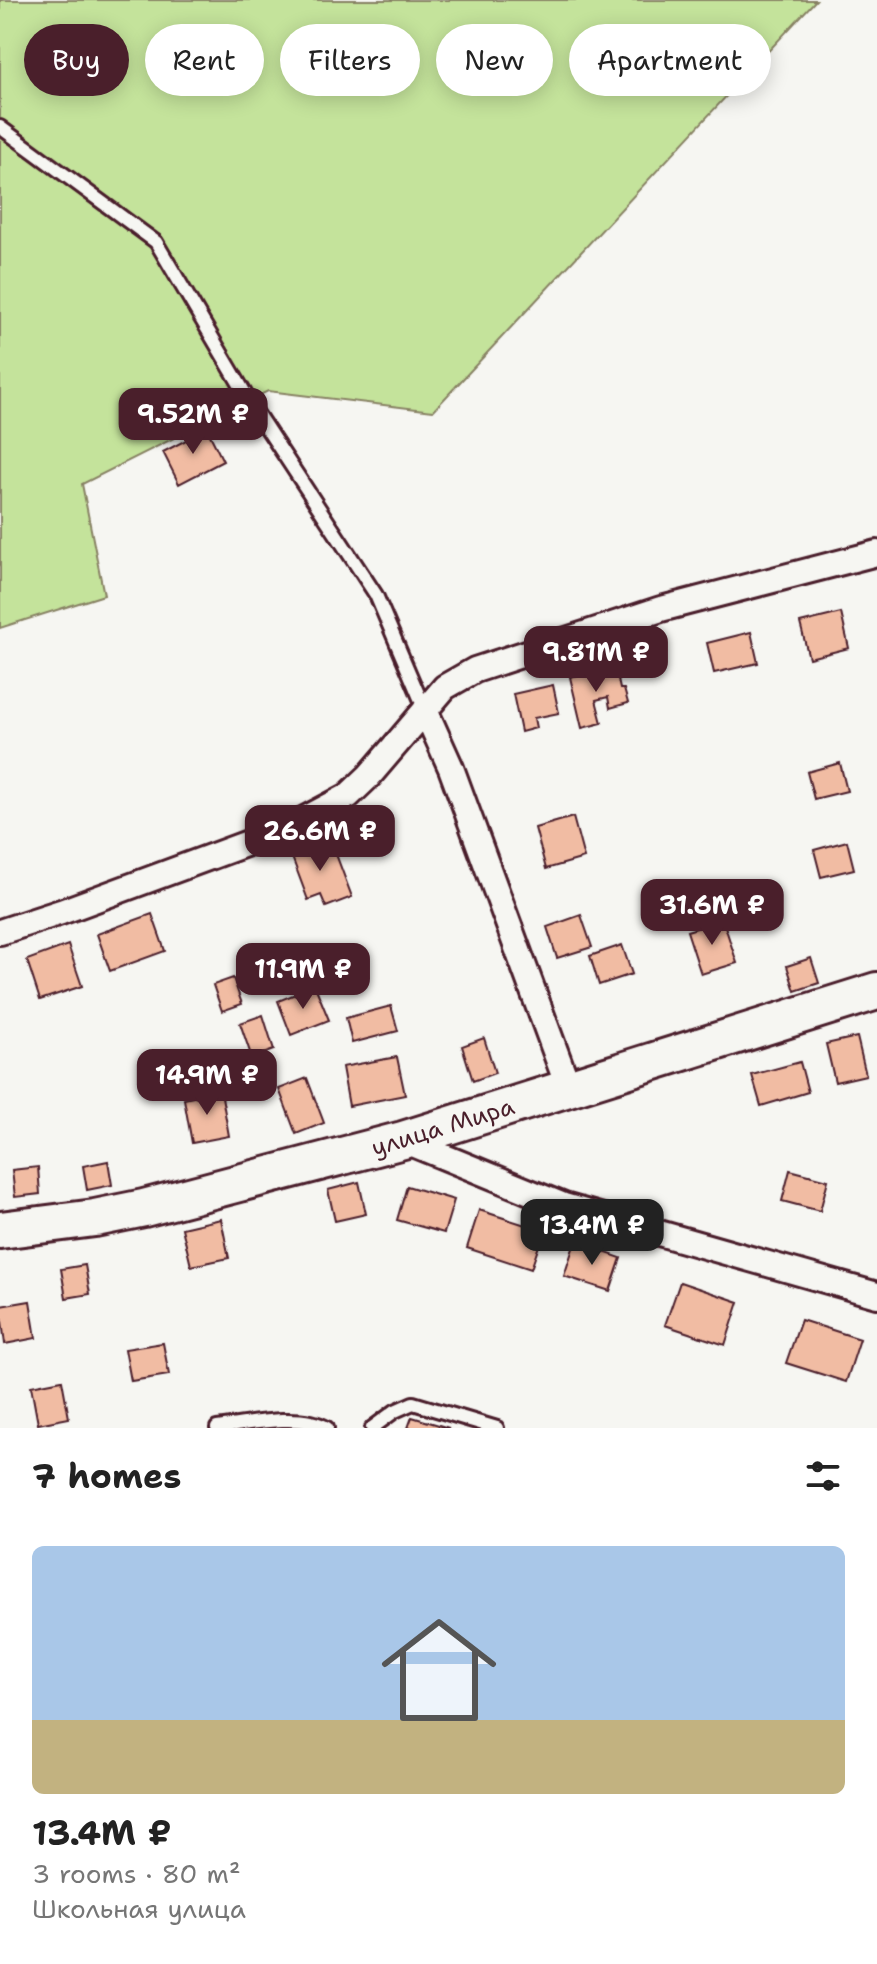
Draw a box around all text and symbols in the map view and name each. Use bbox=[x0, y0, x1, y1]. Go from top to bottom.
chip: Buy bbox=[24, 24, 129, 96]
chip: Rent bbox=[145, 24, 264, 96]
chip: Filters bbox=[280, 24, 420, 96]
chip: New bbox=[436, 24, 553, 96]
chip: Apartment bbox=[569, 24, 771, 96]
pin: 9.52M ₽ bbox=[119, 388, 267, 456]
text: 9.52M ₽ bbox=[137, 396, 249, 431]
pin: 9.81M ₽ bbox=[522, 626, 670, 694]
text: 9.81M ₽ bbox=[542, 634, 650, 669]
pin: 26.6M ₽ bbox=[246, 805, 394, 873]
text: 26.6M ₽ bbox=[263, 813, 377, 848]
pin: 31.6M ₽ bbox=[638, 879, 786, 947]
text: 31.6M ₽ bbox=[659, 887, 765, 922]
pin: 11.9M ₽ bbox=[229, 943, 377, 1011]
text: 11.9M ₽ bbox=[254, 951, 352, 986]
pin: 14.9M ₽ bbox=[133, 1049, 281, 1117]
text: 14.9M ₽ bbox=[155, 1057, 259, 1092]
street label: улица Мира bbox=[368, 1090, 518, 1164]
pin: 13.4M ₽ bbox=[518, 1199, 666, 1267]
text: 13.4M ₽ bbox=[539, 1207, 645, 1242]
text: 7 homes bbox=[32, 1453, 181, 1499]
icon: filters bbox=[801, 1454, 845, 1498]
icon: home bbox=[367, 1598, 511, 1742]
text: 13.4M ₽ bbox=[32, 1810, 171, 1856]
text: 3 rooms · 80 m² bbox=[32, 1856, 241, 1891]
text: Школьная улица bbox=[32, 1891, 246, 1926]

